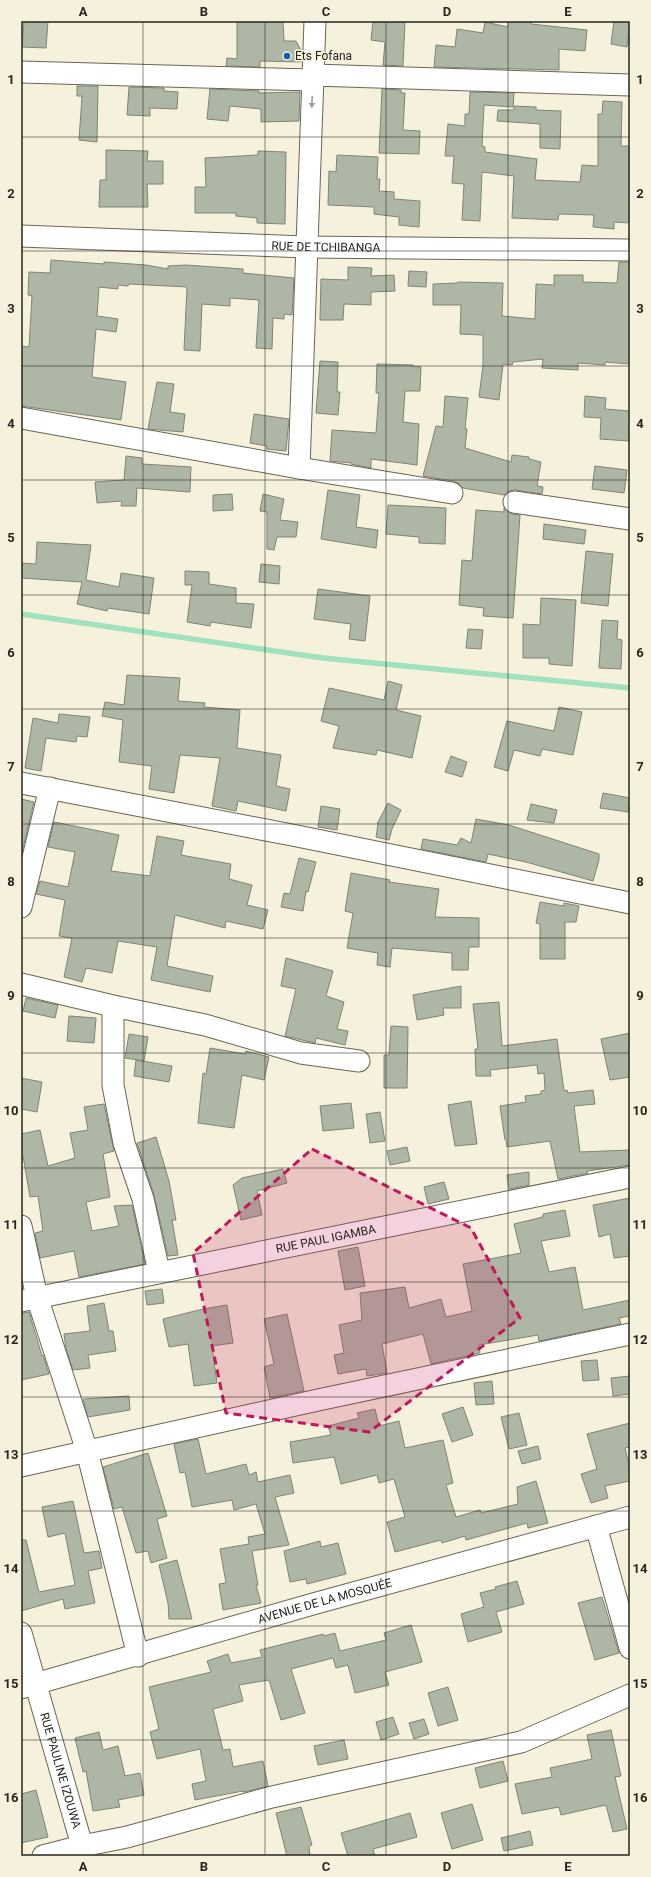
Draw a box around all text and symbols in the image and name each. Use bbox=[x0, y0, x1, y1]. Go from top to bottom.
text: A bbox=[79, 4, 88, 19]
text: B bbox=[200, 4, 208, 19]
text: C bbox=[322, 4, 331, 19]
text: D bbox=[443, 4, 451, 19]
text: E bbox=[564, 4, 572, 19]
place label: Ets Fofana bbox=[295, 49, 352, 63]
marker: Ets Fofana bbox=[282, 51, 292, 61]
text: 1 bbox=[7, 72, 15, 87]
text: 1 bbox=[636, 72, 644, 87]
one-way arrow bbox=[308, 96, 315, 108]
text: 2 bbox=[7, 186, 15, 201]
text: 2 bbox=[636, 186, 644, 201]
street label: RUE DE TCHIBANGA bbox=[271, 239, 381, 255]
text: 3 bbox=[7, 301, 15, 316]
text: 3 bbox=[636, 301, 644, 316]
text: 4 bbox=[7, 416, 15, 431]
text: 4 bbox=[636, 416, 644, 431]
text: 5 bbox=[7, 530, 15, 545]
text: 5 bbox=[636, 530, 644, 545]
text: 6 bbox=[7, 645, 15, 660]
text: 6 bbox=[636, 645, 644, 660]
text: 7 bbox=[7, 759, 15, 774]
text: 7 bbox=[636, 759, 644, 774]
text: 8 bbox=[7, 874, 15, 889]
text: 8 bbox=[636, 874, 644, 889]
text: 9 bbox=[7, 988, 15, 1003]
text: 9 bbox=[636, 988, 644, 1003]
text: 10 bbox=[4, 1103, 18, 1118]
text: 10 bbox=[633, 1103, 647, 1118]
text: 11 bbox=[4, 1217, 18, 1232]
text: 11 bbox=[633, 1217, 647, 1232]
street label: RUE PAUL IGAMBA bbox=[274, 1222, 377, 1256]
text: 12 bbox=[4, 1332, 18, 1347]
text: 12 bbox=[633, 1332, 647, 1347]
text: 13 bbox=[4, 1447, 18, 1462]
text: 13 bbox=[633, 1447, 647, 1462]
text: 14 bbox=[4, 1561, 19, 1576]
text: 14 bbox=[633, 1561, 648, 1576]
street label: AVENUE DE LA MOSQUÉE bbox=[256, 1576, 394, 1627]
text: 15 bbox=[4, 1676, 18, 1691]
text: 15 bbox=[633, 1676, 647, 1691]
street label: RUE PAULINE IZOUWA bbox=[37, 1711, 84, 1830]
text: 16 bbox=[4, 1790, 19, 1805]
text: 16 bbox=[633, 1790, 648, 1805]
text: A bbox=[79, 1859, 88, 1874]
text: B bbox=[200, 1859, 208, 1874]
text: C bbox=[322, 1859, 331, 1874]
text: D bbox=[443, 1859, 451, 1874]
text: E bbox=[564, 1859, 572, 1874]

